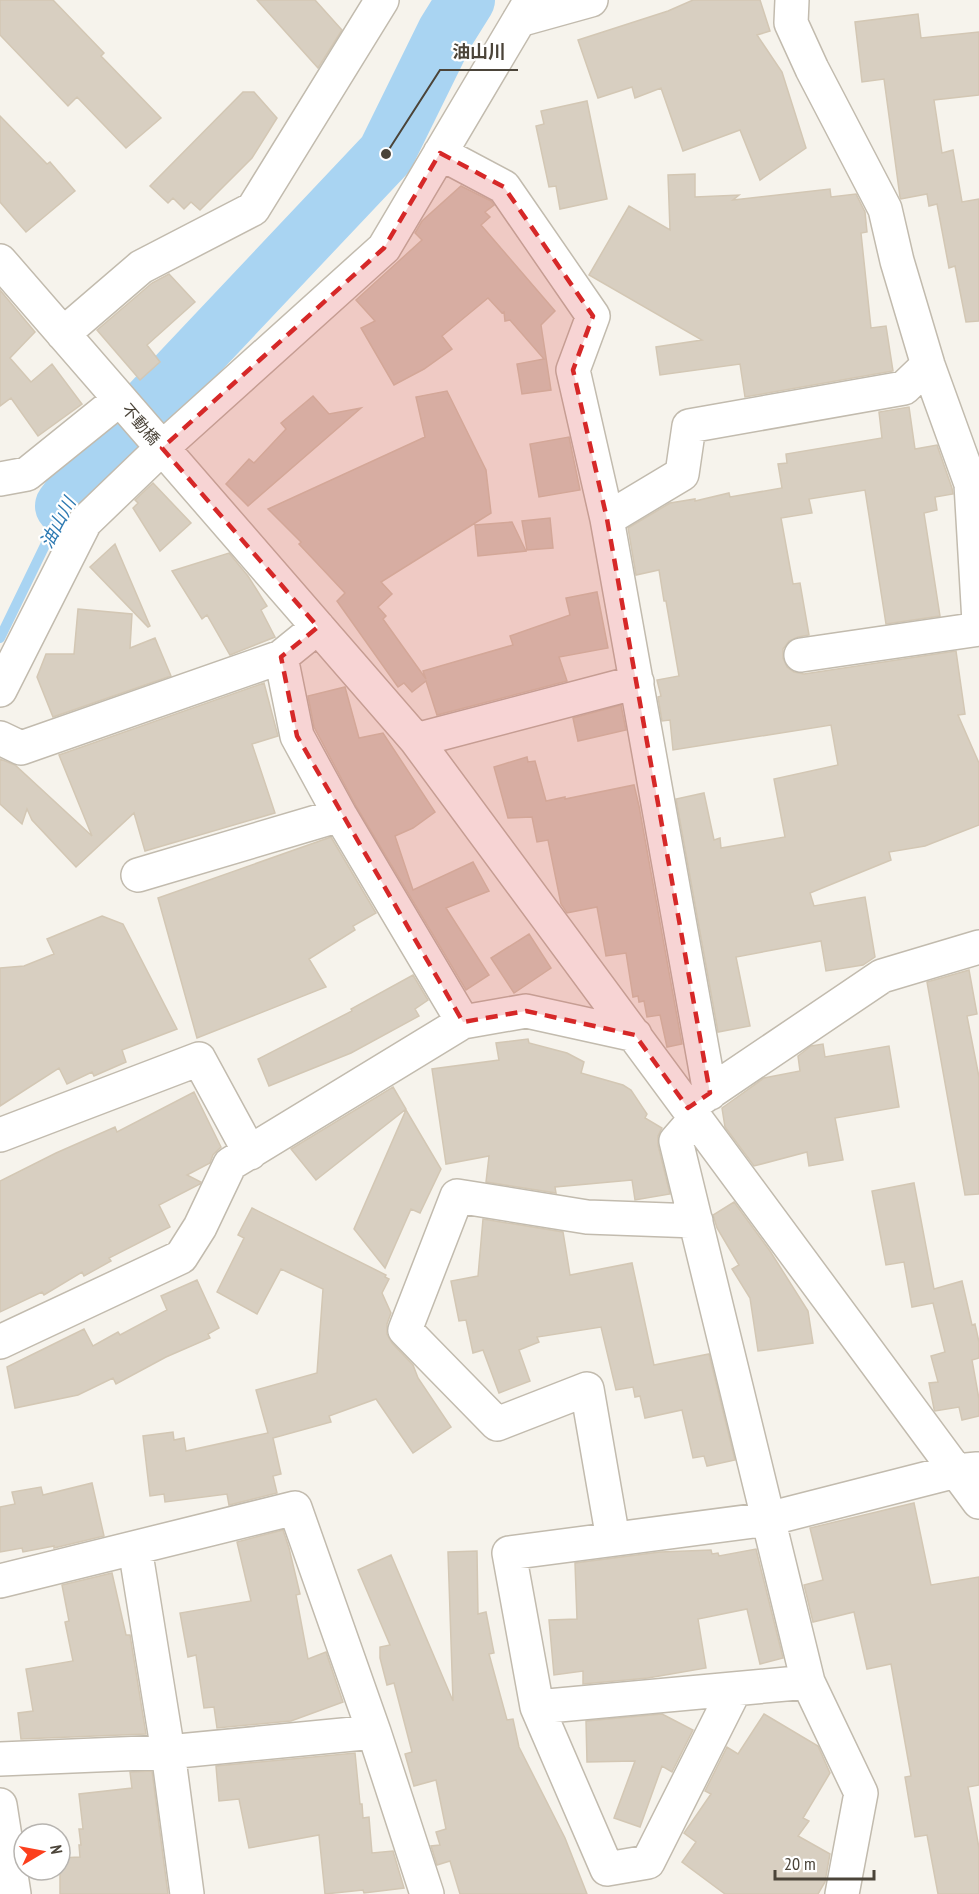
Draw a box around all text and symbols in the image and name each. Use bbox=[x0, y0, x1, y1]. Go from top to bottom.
callout: 油山川 bbox=[440, 34, 518, 70]
text: 油山川 bbox=[452, 40, 506, 63]
street label: 不動橋 bbox=[118, 399, 164, 449]
water label: 油山川 bbox=[35, 492, 81, 552]
north arrow bbox=[12, 1822, 72, 1882]
text: N bbox=[46, 1843, 67, 1855]
scale bar bbox=[775, 1843, 874, 1881]
text: 20 m bbox=[784, 1852, 816, 1875]

